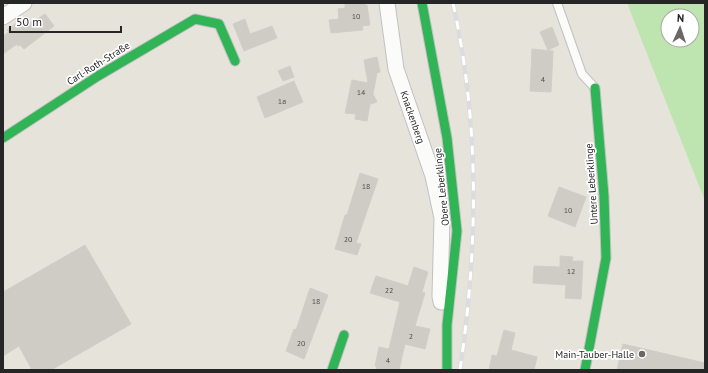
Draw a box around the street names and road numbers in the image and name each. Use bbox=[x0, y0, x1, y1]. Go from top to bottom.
street label: Carl-Roth-Straße bbox=[64, 39, 132, 88]
street label: Knackenberg bbox=[397, 89, 428, 145]
street label: Untere Leberklinge bbox=[582, 143, 601, 225]
street label: Obere Leberklinge bbox=[431, 147, 452, 227]

